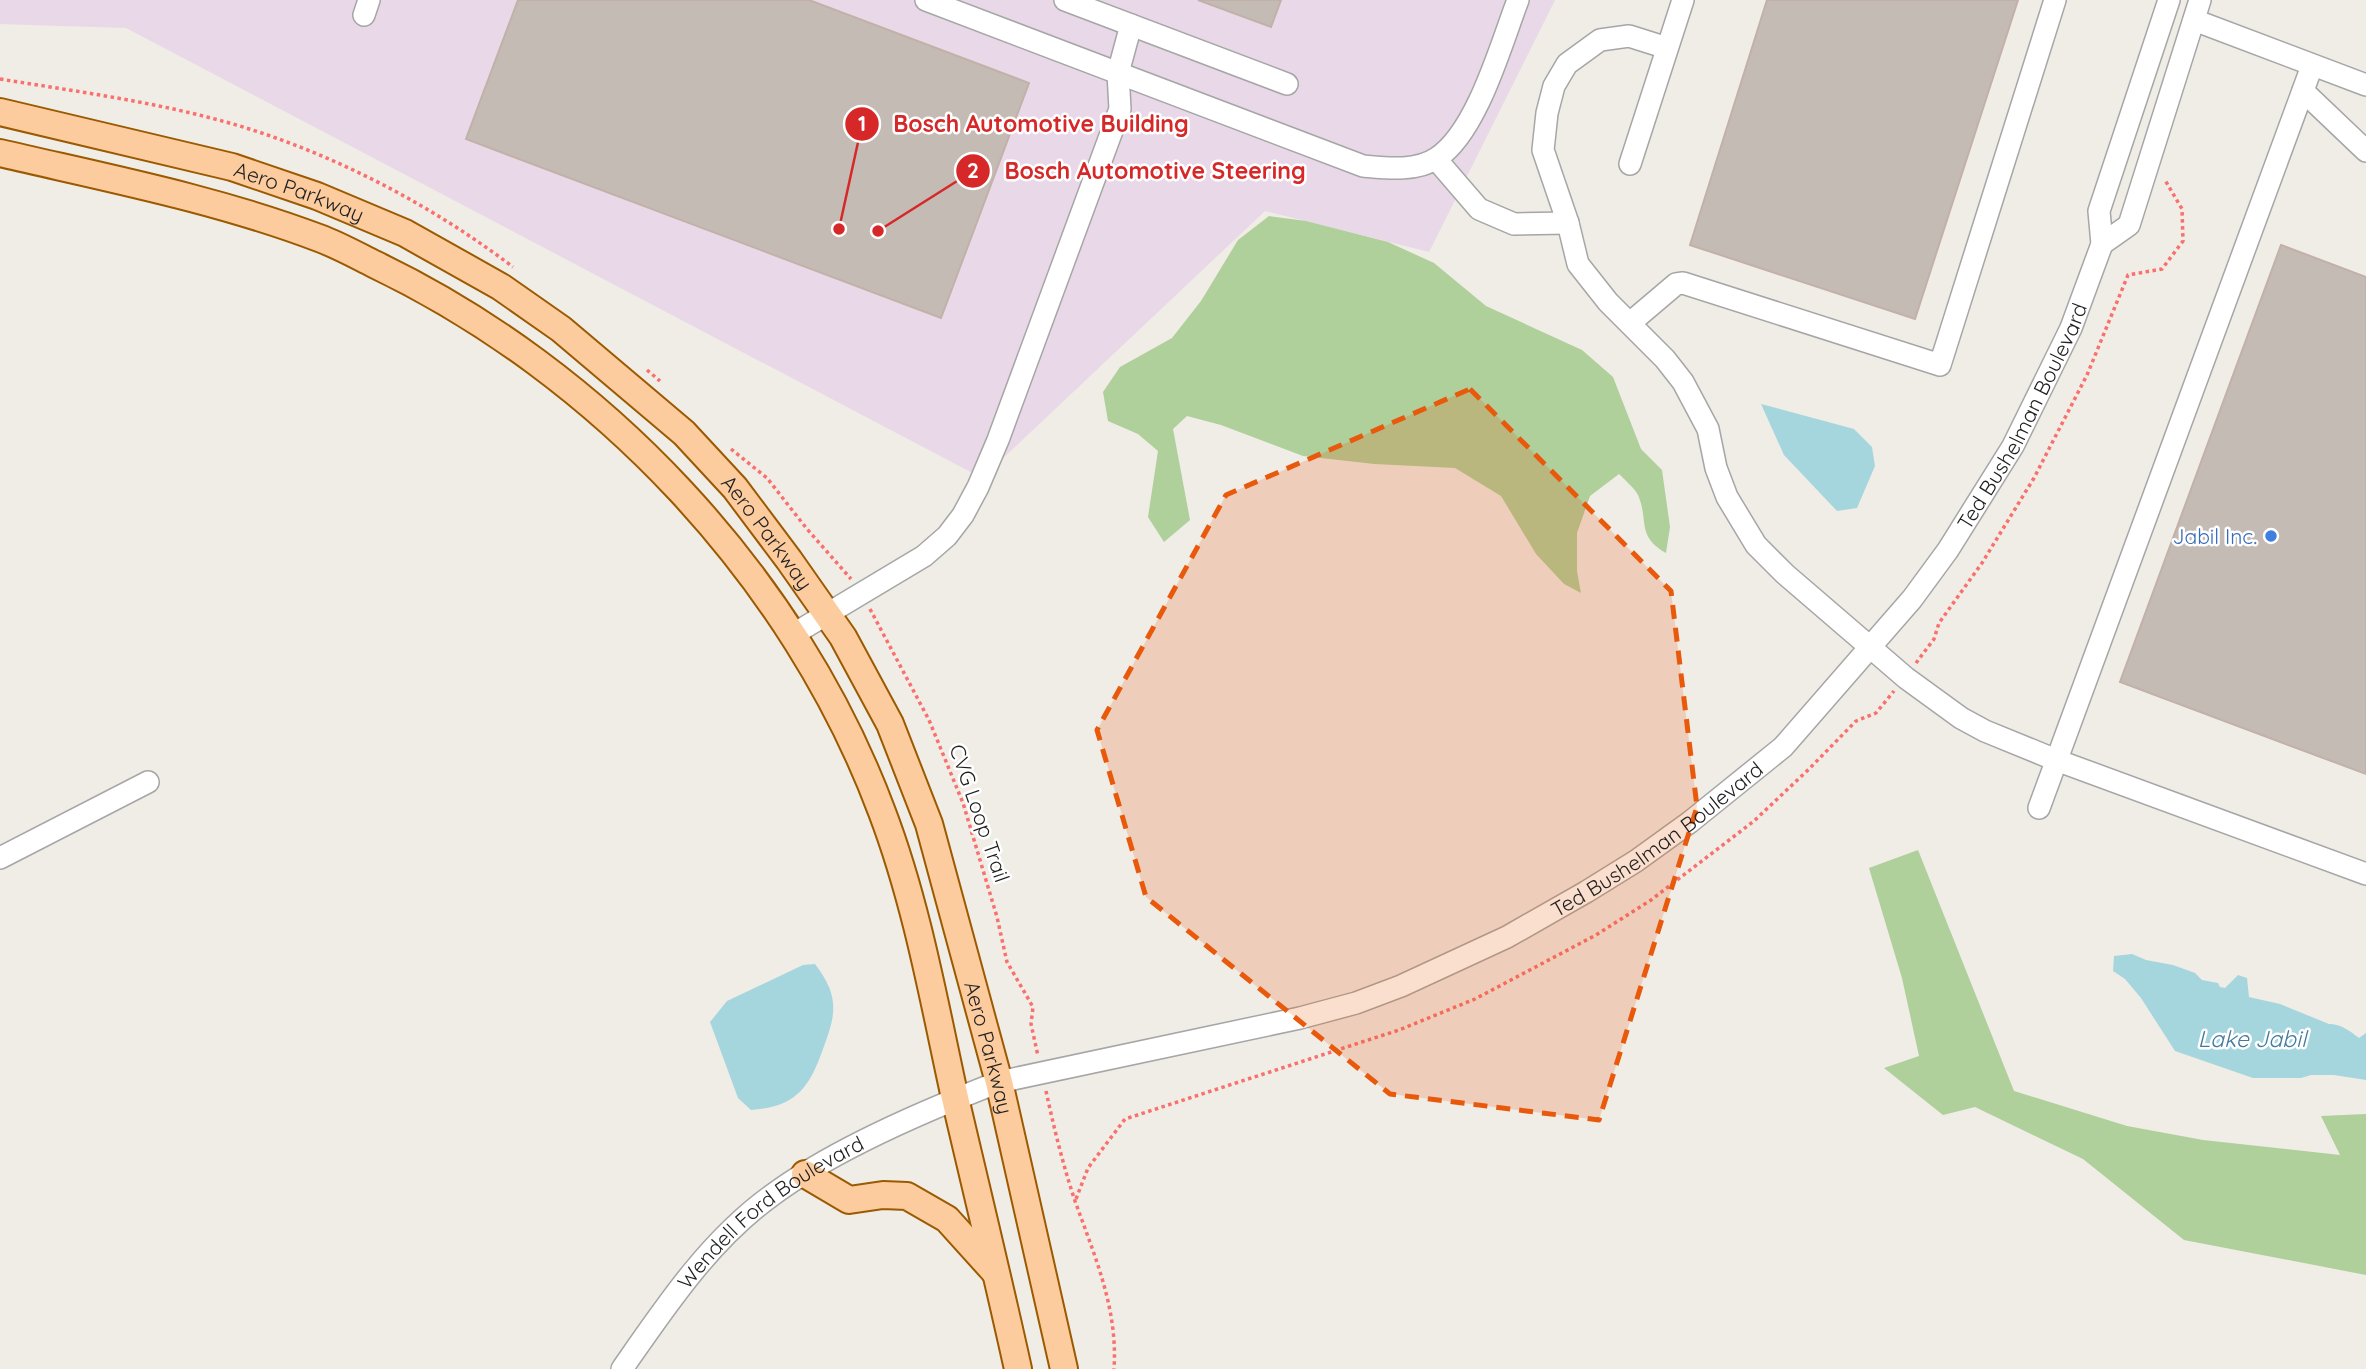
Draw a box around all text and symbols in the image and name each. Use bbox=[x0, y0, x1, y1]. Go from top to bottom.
callout: Bosch Automotive Building bbox=[845, 102, 1203, 146]
text: Bosch Automotive Building bbox=[893, 109, 1189, 138]
text: 1 bbox=[858, 110, 866, 136]
callout: Bosch Automotive Steering bbox=[955, 149, 1319, 193]
street label: Aero Parkway bbox=[231, 156, 368, 227]
text: Bosch Automotive Steering bbox=[1004, 156, 1306, 185]
text: 2 bbox=[967, 157, 979, 183]
street label: Ted Bushelman Boulevard bbox=[1951, 299, 2092, 534]
street label: Aero Parkway bbox=[716, 469, 819, 595]
place label: Jabil Inc. bbox=[2172, 523, 2257, 549]
marker: Jabil Inc. bbox=[2263, 528, 2279, 544]
street label: CVG Loop Trail bbox=[944, 741, 1016, 885]
street label: Ted Bushelman Boulevard bbox=[1546, 756, 1768, 922]
street label: Aero Parkway bbox=[959, 978, 1019, 1117]
water label: Lake Jabil bbox=[2198, 1024, 2309, 1053]
street label: Wendell Ford Boulevard bbox=[671, 1130, 868, 1294]

